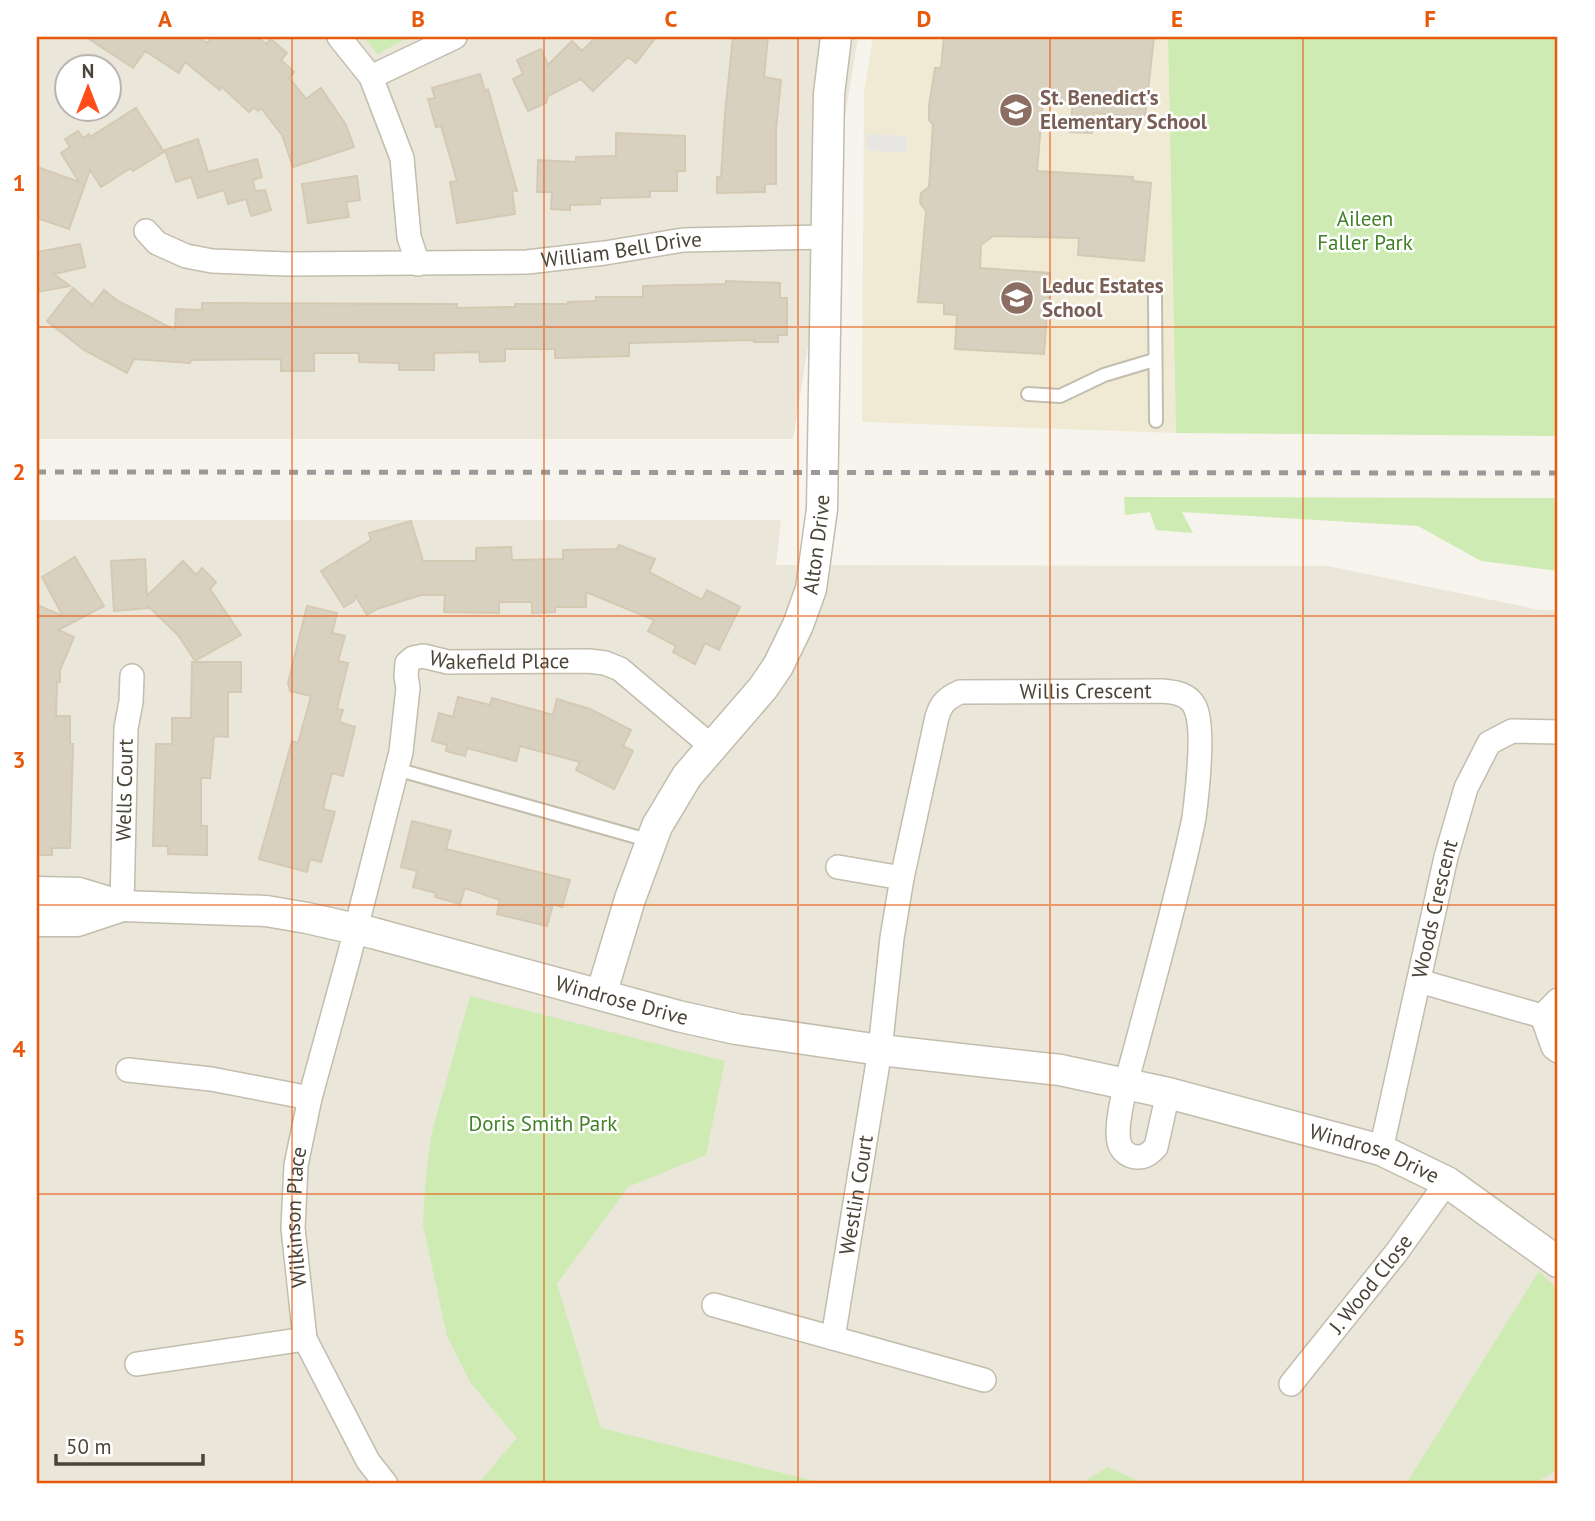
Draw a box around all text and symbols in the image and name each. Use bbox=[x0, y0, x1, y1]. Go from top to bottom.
text: A bbox=[158, 4, 172, 33]
text: B bbox=[411, 4, 425, 33]
text: C bbox=[665, 4, 678, 33]
text: D bbox=[917, 4, 931, 33]
text: E bbox=[1171, 4, 1183, 33]
text: F bbox=[1424, 4, 1436, 33]
north arrow bbox=[52, 52, 122, 122]
text: N bbox=[82, 59, 94, 83]
place label: St. Benedict's Elementary School bbox=[1040, 84, 1208, 135]
school or university icon: St. Benedict's Elementary School bbox=[997, 91, 1035, 129]
text: 1 bbox=[12, 168, 26, 197]
park label: Aileen Faller Park bbox=[1317, 205, 1413, 256]
street label: William Bell Drive bbox=[540, 226, 702, 273]
place label: Leduc Estates School bbox=[1042, 272, 1164, 323]
school or university icon: Leduc Estates School bbox=[998, 279, 1036, 317]
text: 2 bbox=[12, 457, 26, 486]
street label: Alton Drive bbox=[796, 494, 835, 596]
street label: Wakefield Place bbox=[426, 644, 570, 675]
street label: Willis Crescent bbox=[1020, 677, 1152, 705]
street label: Wells Court bbox=[109, 738, 139, 842]
text: 3 bbox=[12, 745, 26, 774]
street label: Woods Crescent bbox=[1406, 836, 1463, 981]
street label: Windrose Drive bbox=[552, 969, 691, 1031]
text: 4 bbox=[12, 1034, 26, 1063]
park label: Doris Smith Park bbox=[469, 1110, 617, 1137]
street label: Windrose Drive bbox=[1307, 1117, 1444, 1189]
street label: Westlin Court bbox=[833, 1133, 879, 1257]
street label: Wilkinson Place bbox=[279, 1144, 313, 1289]
street label: J. Wood Close bbox=[1322, 1229, 1418, 1339]
text: 5 bbox=[12, 1323, 26, 1352]
scale bar bbox=[56, 1423, 203, 1467]
text: 50 m bbox=[66, 1433, 112, 1460]

